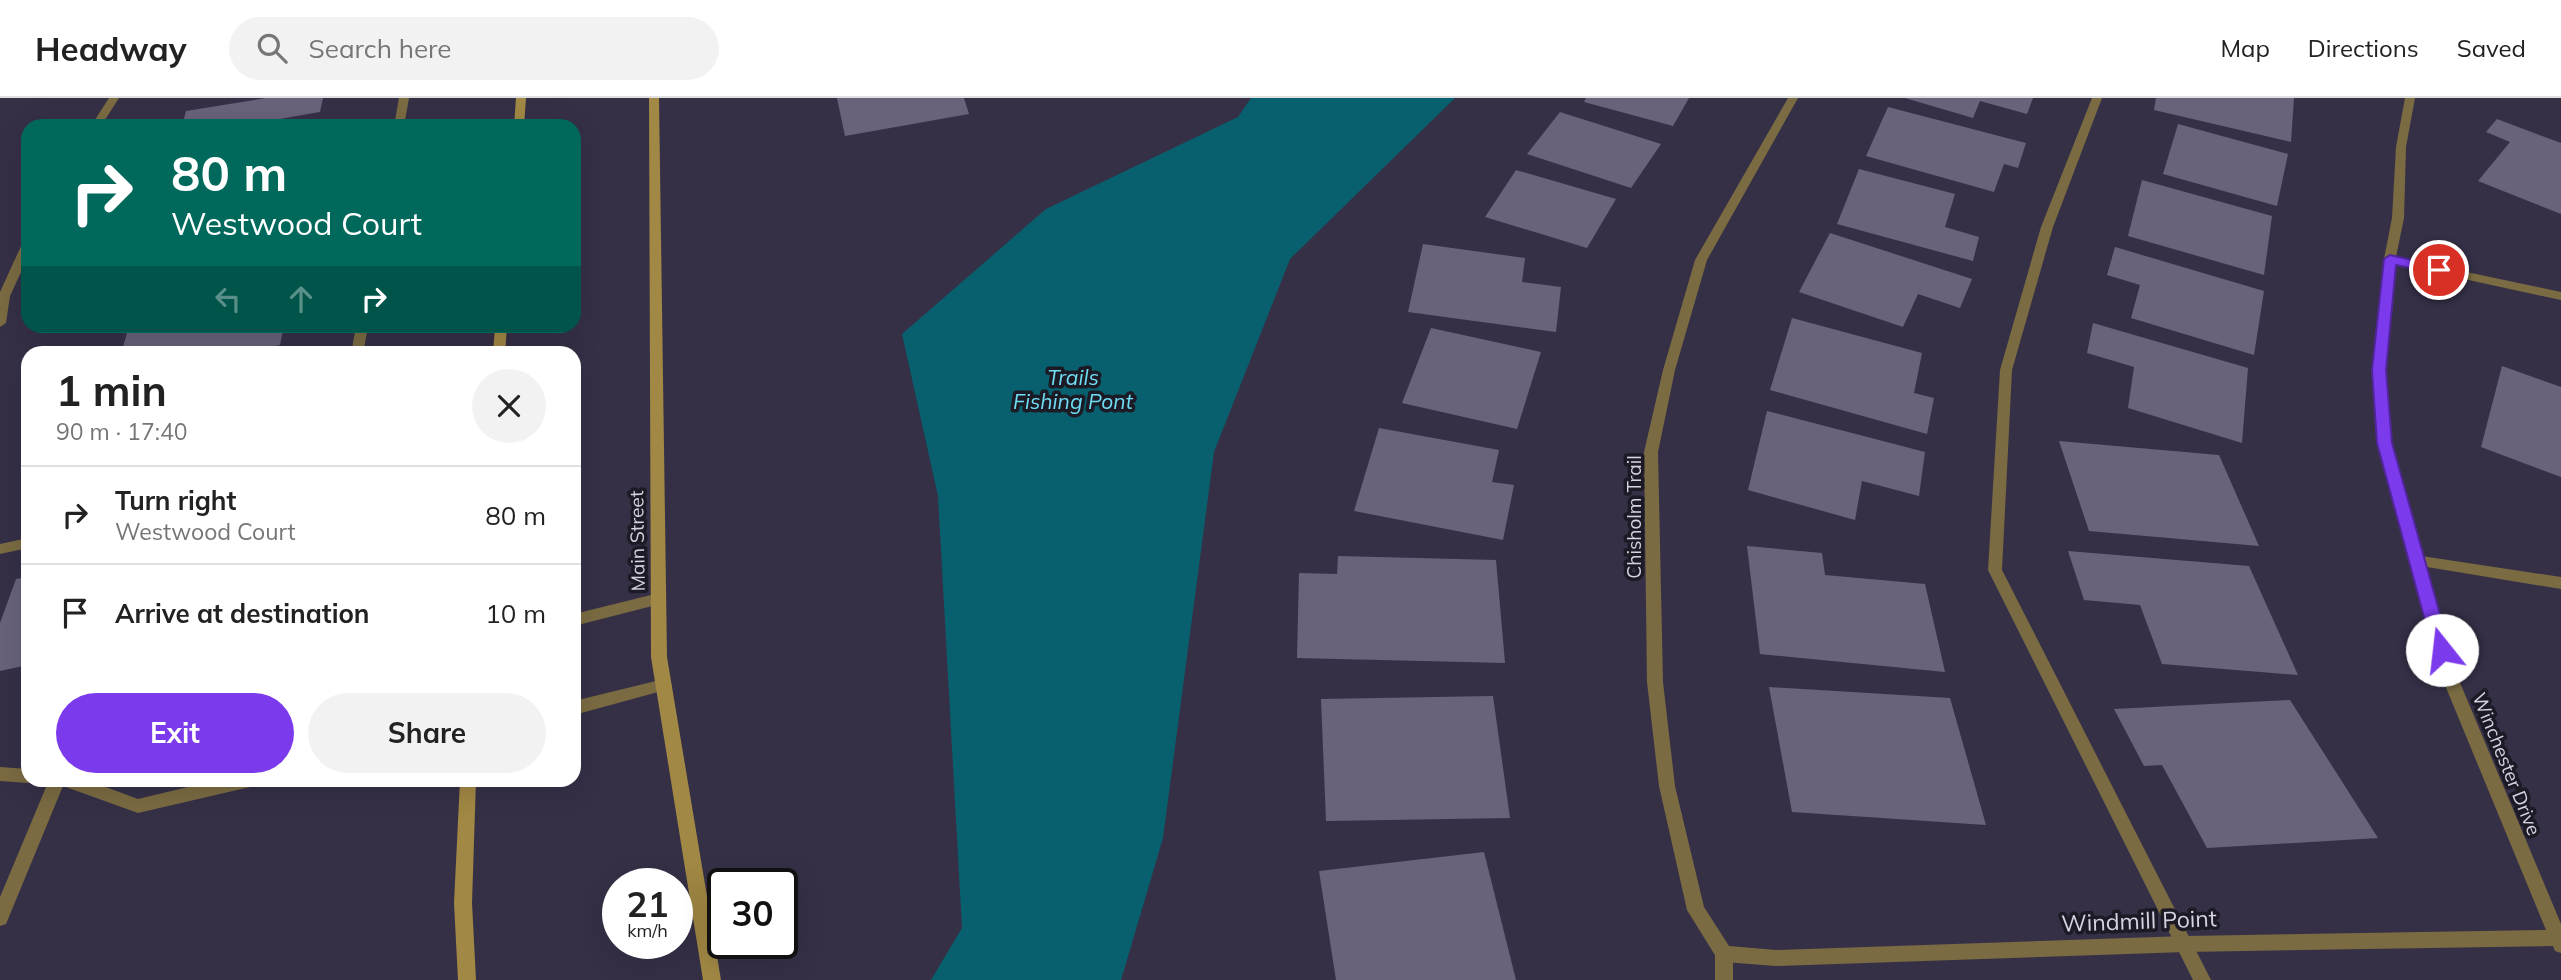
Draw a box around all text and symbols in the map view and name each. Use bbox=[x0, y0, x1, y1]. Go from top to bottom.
search box bbox=[229, 17, 719, 80]
text: Headway bbox=[35, 28, 187, 69]
icon: search bbox=[253, 29, 291, 67]
text: Search here bbox=[309, 32, 451, 65]
text: Map bbox=[2220, 33, 2270, 63]
text: Directions bbox=[2308, 33, 2419, 63]
text: Saved bbox=[2457, 33, 2526, 63]
text: 80 m bbox=[171, 142, 287, 203]
icon: right bbox=[56, 147, 147, 238]
text: Westwood Court bbox=[171, 203, 422, 243]
pin bbox=[2409, 240, 2469, 300]
icon: arrive bbox=[2420, 251, 2458, 289]
icon: left bbox=[209, 280, 247, 318]
icon: ahead bbox=[282, 280, 320, 318]
icon: right bbox=[355, 280, 393, 318]
text: 1 min bbox=[56, 364, 167, 417]
water label: Trails Fishing Pont bbox=[1013, 364, 1134, 414]
button: close bbox=[472, 369, 546, 443]
text: 90 m · 17:40 bbox=[56, 417, 188, 446]
street label: Chisholm Trail bbox=[1622, 455, 1646, 579]
text: Turn right bbox=[115, 484, 236, 517]
street label: Main Street bbox=[624, 490, 650, 592]
icon: right bbox=[56, 496, 94, 534]
text: 80 m bbox=[485, 499, 546, 532]
text: Westwood Court bbox=[115, 517, 295, 546]
icon: arrive bbox=[56, 594, 94, 632]
text: Arrive at destination bbox=[115, 597, 370, 630]
text: 10 m bbox=[485, 597, 546, 630]
position arrow bbox=[2405, 613, 2479, 687]
street label: Winchester Drive bbox=[2467, 689, 2547, 839]
button: Exit bbox=[56, 693, 294, 773]
button: Share bbox=[308, 693, 546, 773]
speed limit sign: 30 bbox=[707, 868, 798, 959]
text: 21 bbox=[626, 882, 669, 926]
street label: Windmill Point bbox=[2061, 903, 2217, 938]
text: km/h bbox=[627, 919, 668, 942]

